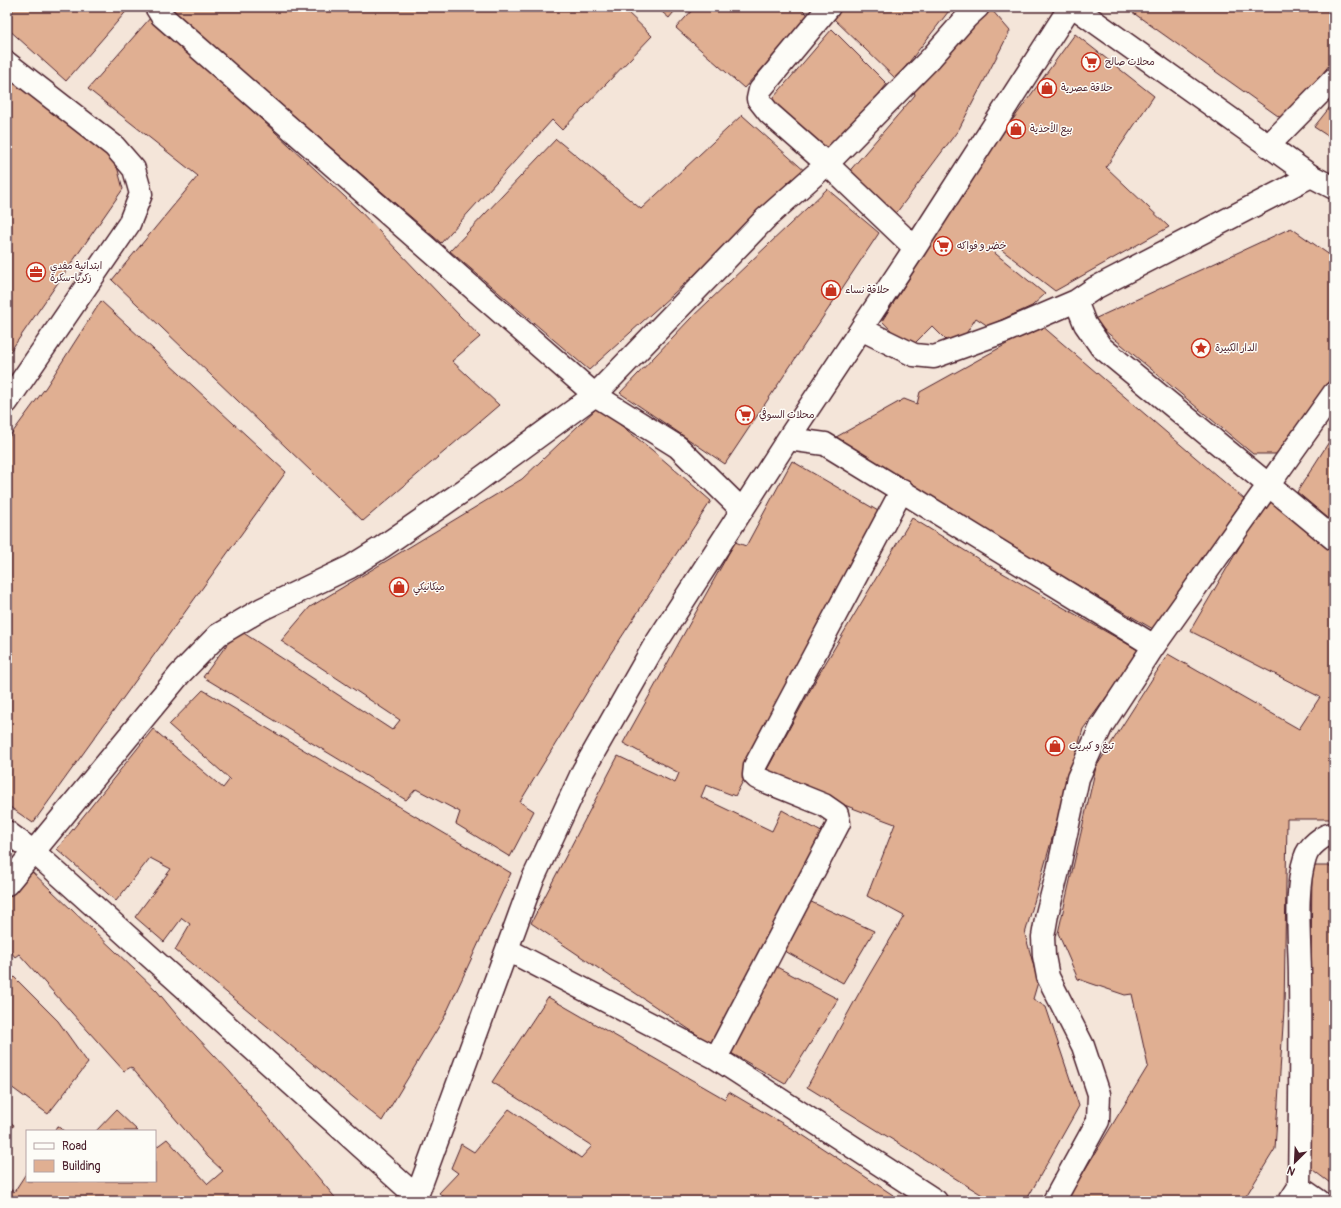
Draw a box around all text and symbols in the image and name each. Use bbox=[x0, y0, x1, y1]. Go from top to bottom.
supermarket icon: محلات صالح bbox=[1080, 51, 1102, 73]
place label: محلات صالح bbox=[1105, 56, 1155, 69]
shop icon: حلاقة عصرية bbox=[1036, 77, 1058, 99]
place label: حلاقة عصرية bbox=[1061, 82, 1113, 94]
shop icon: بيع الأحذية bbox=[1005, 118, 1027, 140]
place label: بيع الأحذية bbox=[1030, 122, 1072, 136]
supermarket icon: خضر و فواكه bbox=[932, 235, 954, 257]
place label: خضر و فواكه bbox=[957, 240, 1007, 252]
place label: ابتدائية مفدي زكريا-سكرة bbox=[50, 260, 102, 284]
office icon: ابتدائية مفدي زكريا-سكرة bbox=[25, 261, 47, 283]
shop icon: حلاقة نساء bbox=[820, 279, 842, 301]
place label: حلاقة نساء bbox=[845, 284, 890, 296]
place icon: الدار الكبيرة bbox=[1190, 337, 1212, 359]
place label: الدار الكبيرة bbox=[1215, 342, 1257, 354]
supermarket icon: محلات السوفي bbox=[734, 404, 756, 426]
place label: محلات السوفي bbox=[759, 408, 815, 422]
shop icon: ميكانيكي bbox=[388, 576, 410, 598]
place label: ميكانيكي bbox=[413, 581, 445, 596]
shop icon: تبغ و كبريت bbox=[1044, 735, 1066, 757]
place label: تبغ و كبريت bbox=[1069, 740, 1114, 753]
legend bbox=[26, 1130, 156, 1182]
text: Road bbox=[62, 1139, 87, 1154]
north arrow bbox=[1275, 1142, 1315, 1182]
text: Building bbox=[62, 1159, 101, 1174]
text: N bbox=[1285, 1163, 1297, 1178]

